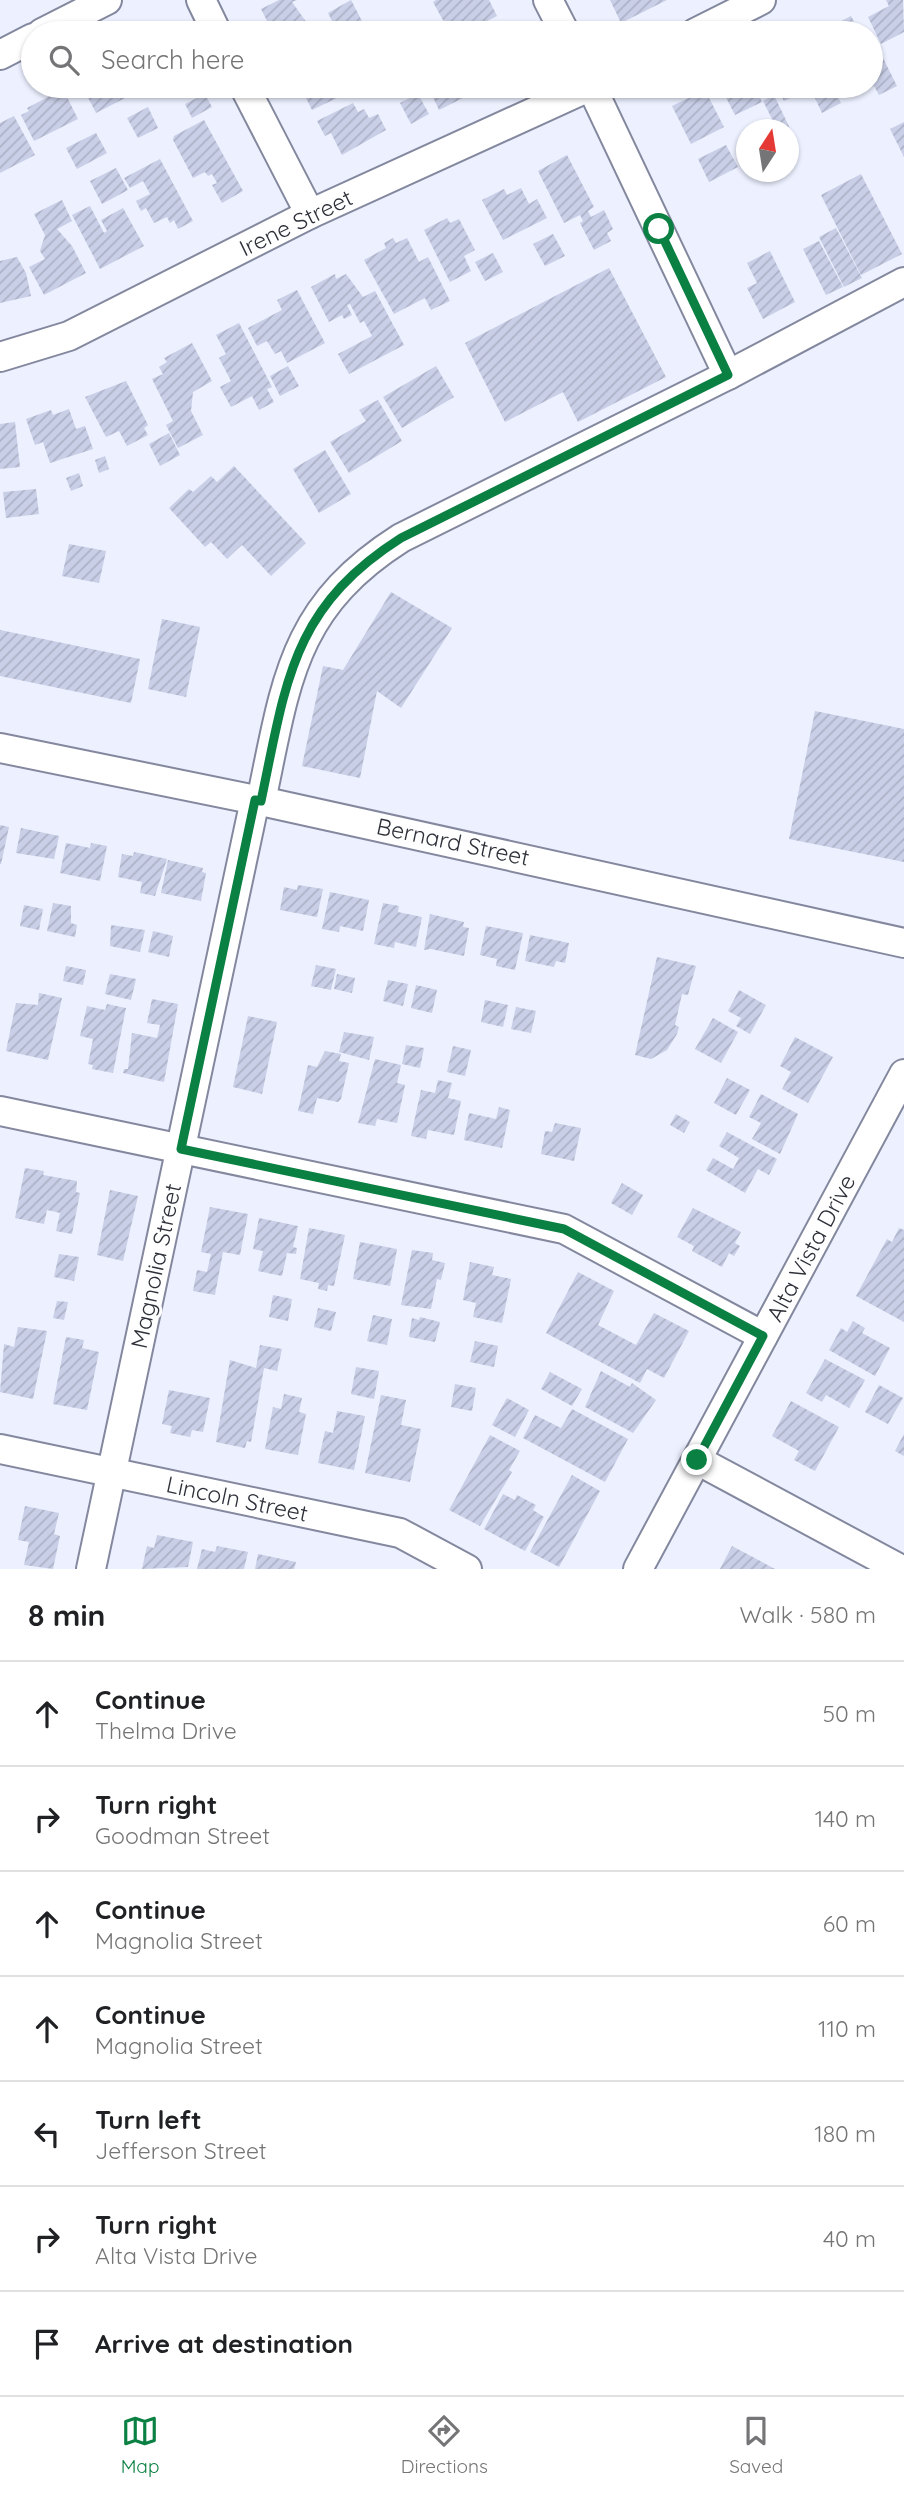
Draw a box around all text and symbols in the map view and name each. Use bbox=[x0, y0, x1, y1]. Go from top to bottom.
search box bbox=[21, 21, 883, 98]
icon: search bbox=[45, 41, 83, 79]
text: Search here bbox=[101, 43, 245, 76]
north arrow bbox=[736, 119, 799, 182]
street label: Irene Street bbox=[234, 183, 357, 262]
route start bbox=[643, 213, 674, 244]
street label: Bernard Street bbox=[374, 811, 532, 872]
street label: Alta Vista Drive bbox=[760, 1169, 862, 1326]
street label: Magnolia Street bbox=[124, 1181, 187, 1351]
route end bbox=[681, 1444, 712, 1475]
street label: Lincoln Street bbox=[164, 1469, 311, 1528]
text: 8 min bbox=[28, 1596, 105, 1634]
text: Walk · 580 m bbox=[740, 1600, 876, 1629]
text: Continue bbox=[95, 1683, 206, 1716]
icon: ahead bbox=[28, 1695, 66, 1733]
text: 50 m bbox=[823, 1699, 876, 1728]
text: Thelma Drive bbox=[95, 1716, 237, 1745]
text: Turn right bbox=[95, 1788, 217, 1821]
icon: right bbox=[28, 1800, 66, 1838]
text: 140 m bbox=[815, 1804, 876, 1833]
text: Goodman Street bbox=[95, 1821, 270, 1850]
text: Continue bbox=[95, 1893, 206, 1926]
icon: ahead bbox=[28, 1905, 66, 1943]
text: 60 m bbox=[823, 1909, 876, 1938]
text: Magnolia Street bbox=[95, 1926, 263, 1955]
text: Continue bbox=[95, 1998, 206, 2031]
icon: ahead bbox=[28, 2010, 66, 2048]
text: 110 m bbox=[818, 2014, 876, 2043]
text: Magnolia Street bbox=[95, 2031, 263, 2060]
text: Turn left bbox=[95, 2103, 202, 2136]
icon: left bbox=[28, 2115, 66, 2153]
text: 180 m bbox=[814, 2119, 876, 2148]
text: Jefferson Street bbox=[95, 2136, 267, 2165]
text: Turn right bbox=[95, 2208, 217, 2241]
icon: right bbox=[28, 2220, 66, 2258]
text: 40 m bbox=[823, 2224, 876, 2253]
text: Alta Vista Drive bbox=[95, 2241, 258, 2270]
icon: arrive bbox=[28, 2325, 66, 2363]
text: Arrive at destination bbox=[95, 2327, 353, 2360]
tab: Map bbox=[121, 2412, 159, 2478]
tab: Directions bbox=[401, 2412, 488, 2478]
tab: Saved bbox=[729, 2412, 783, 2478]

